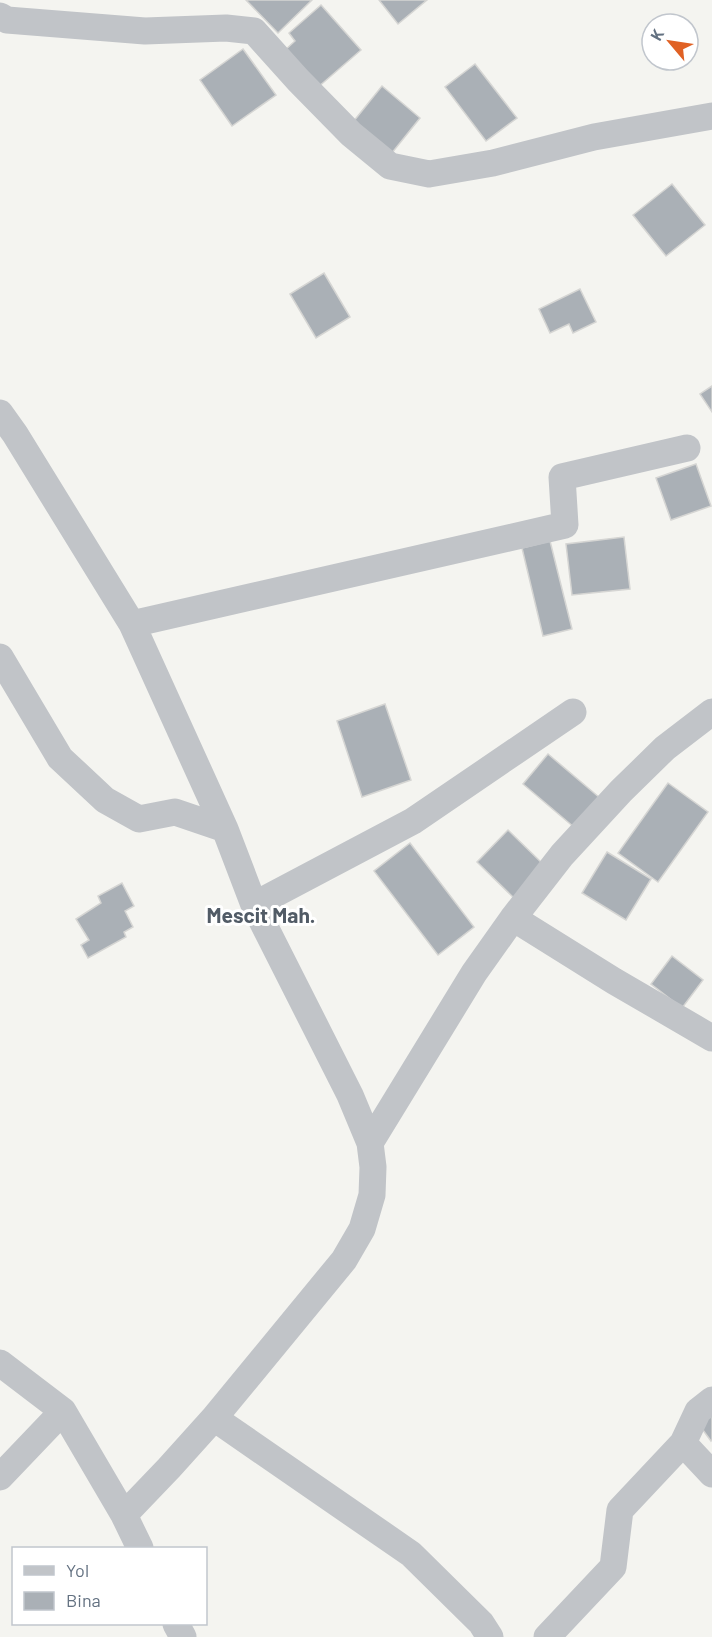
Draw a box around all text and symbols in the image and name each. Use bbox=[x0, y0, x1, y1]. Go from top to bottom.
north arrow bbox=[640, 12, 700, 72]
text: K bbox=[646, 25, 667, 43]
district label: Mescit Mah. bbox=[207, 902, 315, 927]
legend bbox=[12, 1547, 207, 1625]
text: Yol bbox=[66, 1559, 89, 1581]
text: Bina bbox=[66, 1589, 101, 1611]

